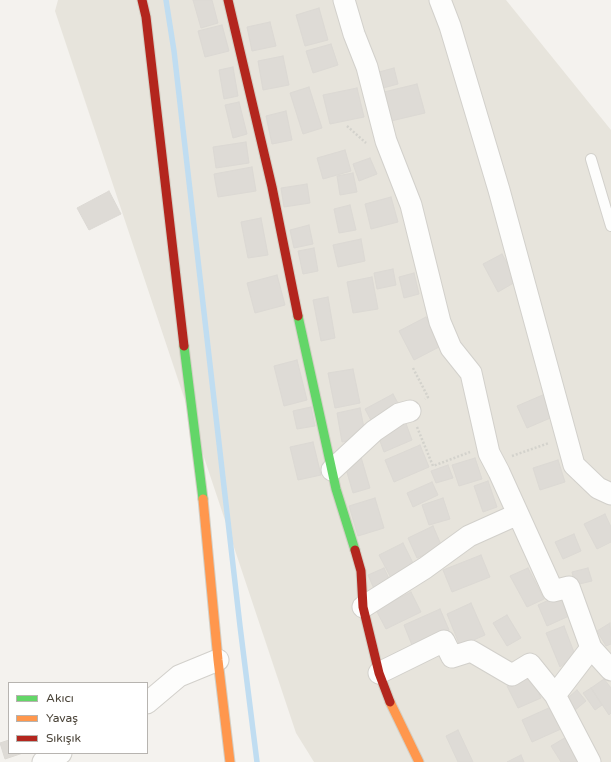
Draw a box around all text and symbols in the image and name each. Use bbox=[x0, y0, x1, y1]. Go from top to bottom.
legend bbox=[8, 682, 148, 754]
text: Akıcı bbox=[46, 691, 74, 705]
text: Yavaş bbox=[46, 711, 78, 725]
text: Sıkışık bbox=[46, 731, 81, 745]

